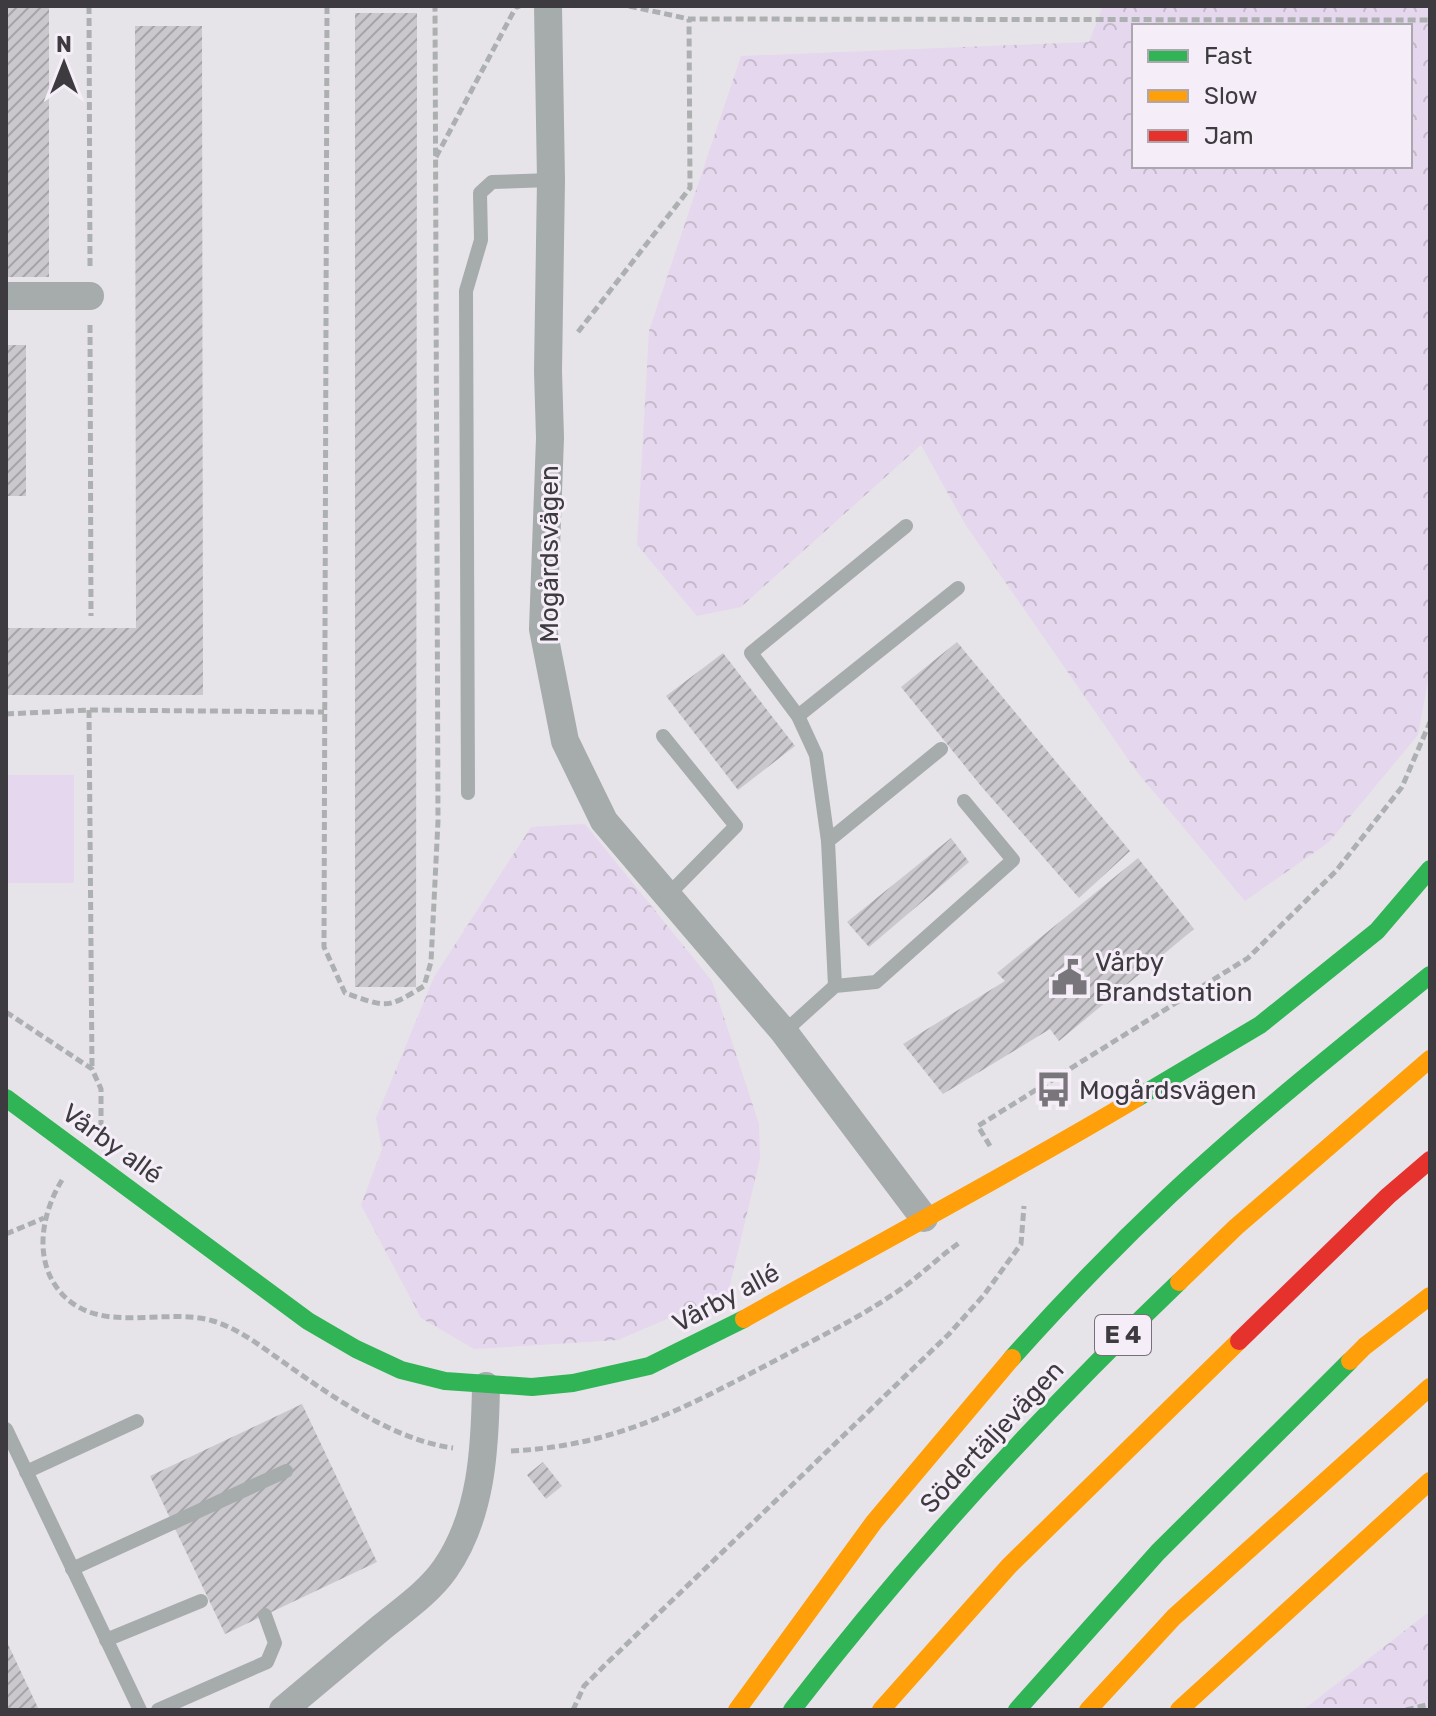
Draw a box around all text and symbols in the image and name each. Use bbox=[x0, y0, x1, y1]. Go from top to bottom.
north arrow bbox=[24, 24, 104, 104]
legend bbox=[1132, 24, 1412, 168]
text: N bbox=[56, 31, 72, 58]
text: Fast bbox=[1204, 42, 1252, 70]
text: Slow bbox=[1204, 82, 1257, 110]
text: Jam bbox=[1204, 122, 1254, 150]
street label: Mogårdsvägen bbox=[534, 465, 565, 643]
place label: Vårby Brandstation bbox=[1095, 947, 1252, 1008]
public building icon: Vårby Brandstation bbox=[1050, 958, 1088, 996]
bus stop icon: Mogårdsvägen bbox=[1034, 1071, 1072, 1109]
place label: Mogårdsvägen bbox=[1079, 1075, 1256, 1106]
street label: Vårby allé bbox=[56, 1097, 168, 1191]
street label: Vårby allé bbox=[667, 1257, 785, 1339]
road number: E 4 bbox=[1095, 1315, 1151, 1355]
street label: Södertäljevägen bbox=[914, 1355, 1070, 1519]

